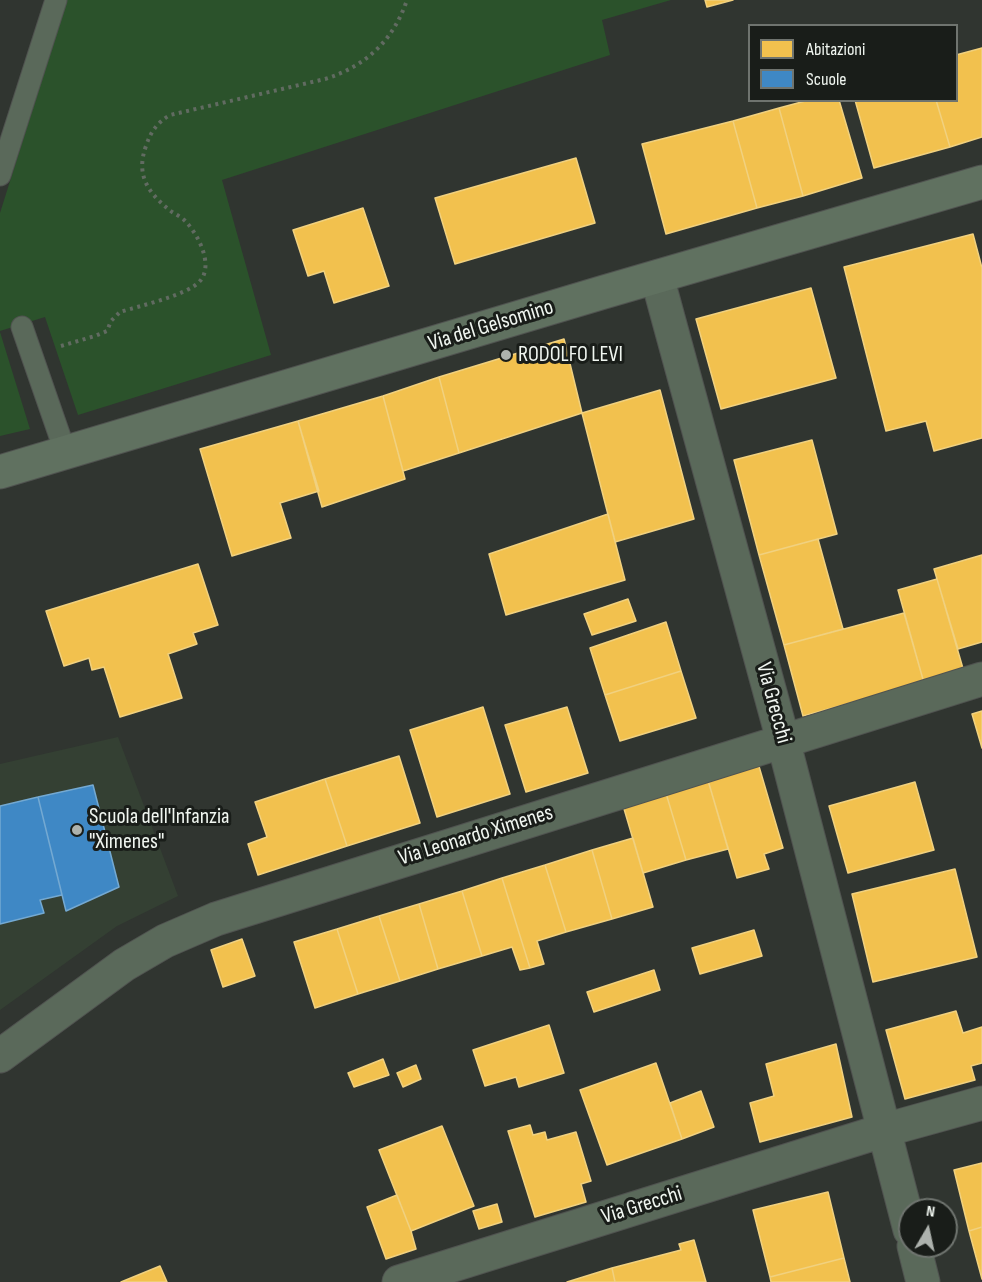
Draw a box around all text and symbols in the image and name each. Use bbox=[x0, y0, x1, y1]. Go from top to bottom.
legend bbox=[748, 24, 958, 102]
text: Abitazioni bbox=[806, 39, 865, 60]
text: Scuole bbox=[806, 69, 846, 90]
street label: Via del Gelsomino bbox=[425, 294, 557, 358]
place label: RODOLFO LEVI bbox=[518, 342, 623, 368]
marker: RODOLFO LEVI bbox=[499, 348, 513, 362]
street label: Via Grecchi bbox=[750, 660, 796, 746]
street label: Via Leonardo Ximenes bbox=[396, 800, 556, 872]
place label: Scuola dell'Infanzia "Ximenes" bbox=[89, 804, 230, 855]
marker: Scuola dell'Infanzia "Ximenes" bbox=[70, 823, 84, 837]
street label: Via Grecchi bbox=[599, 1181, 685, 1231]
north arrow bbox=[898, 1198, 958, 1258]
text: N bbox=[925, 1202, 936, 1222]

